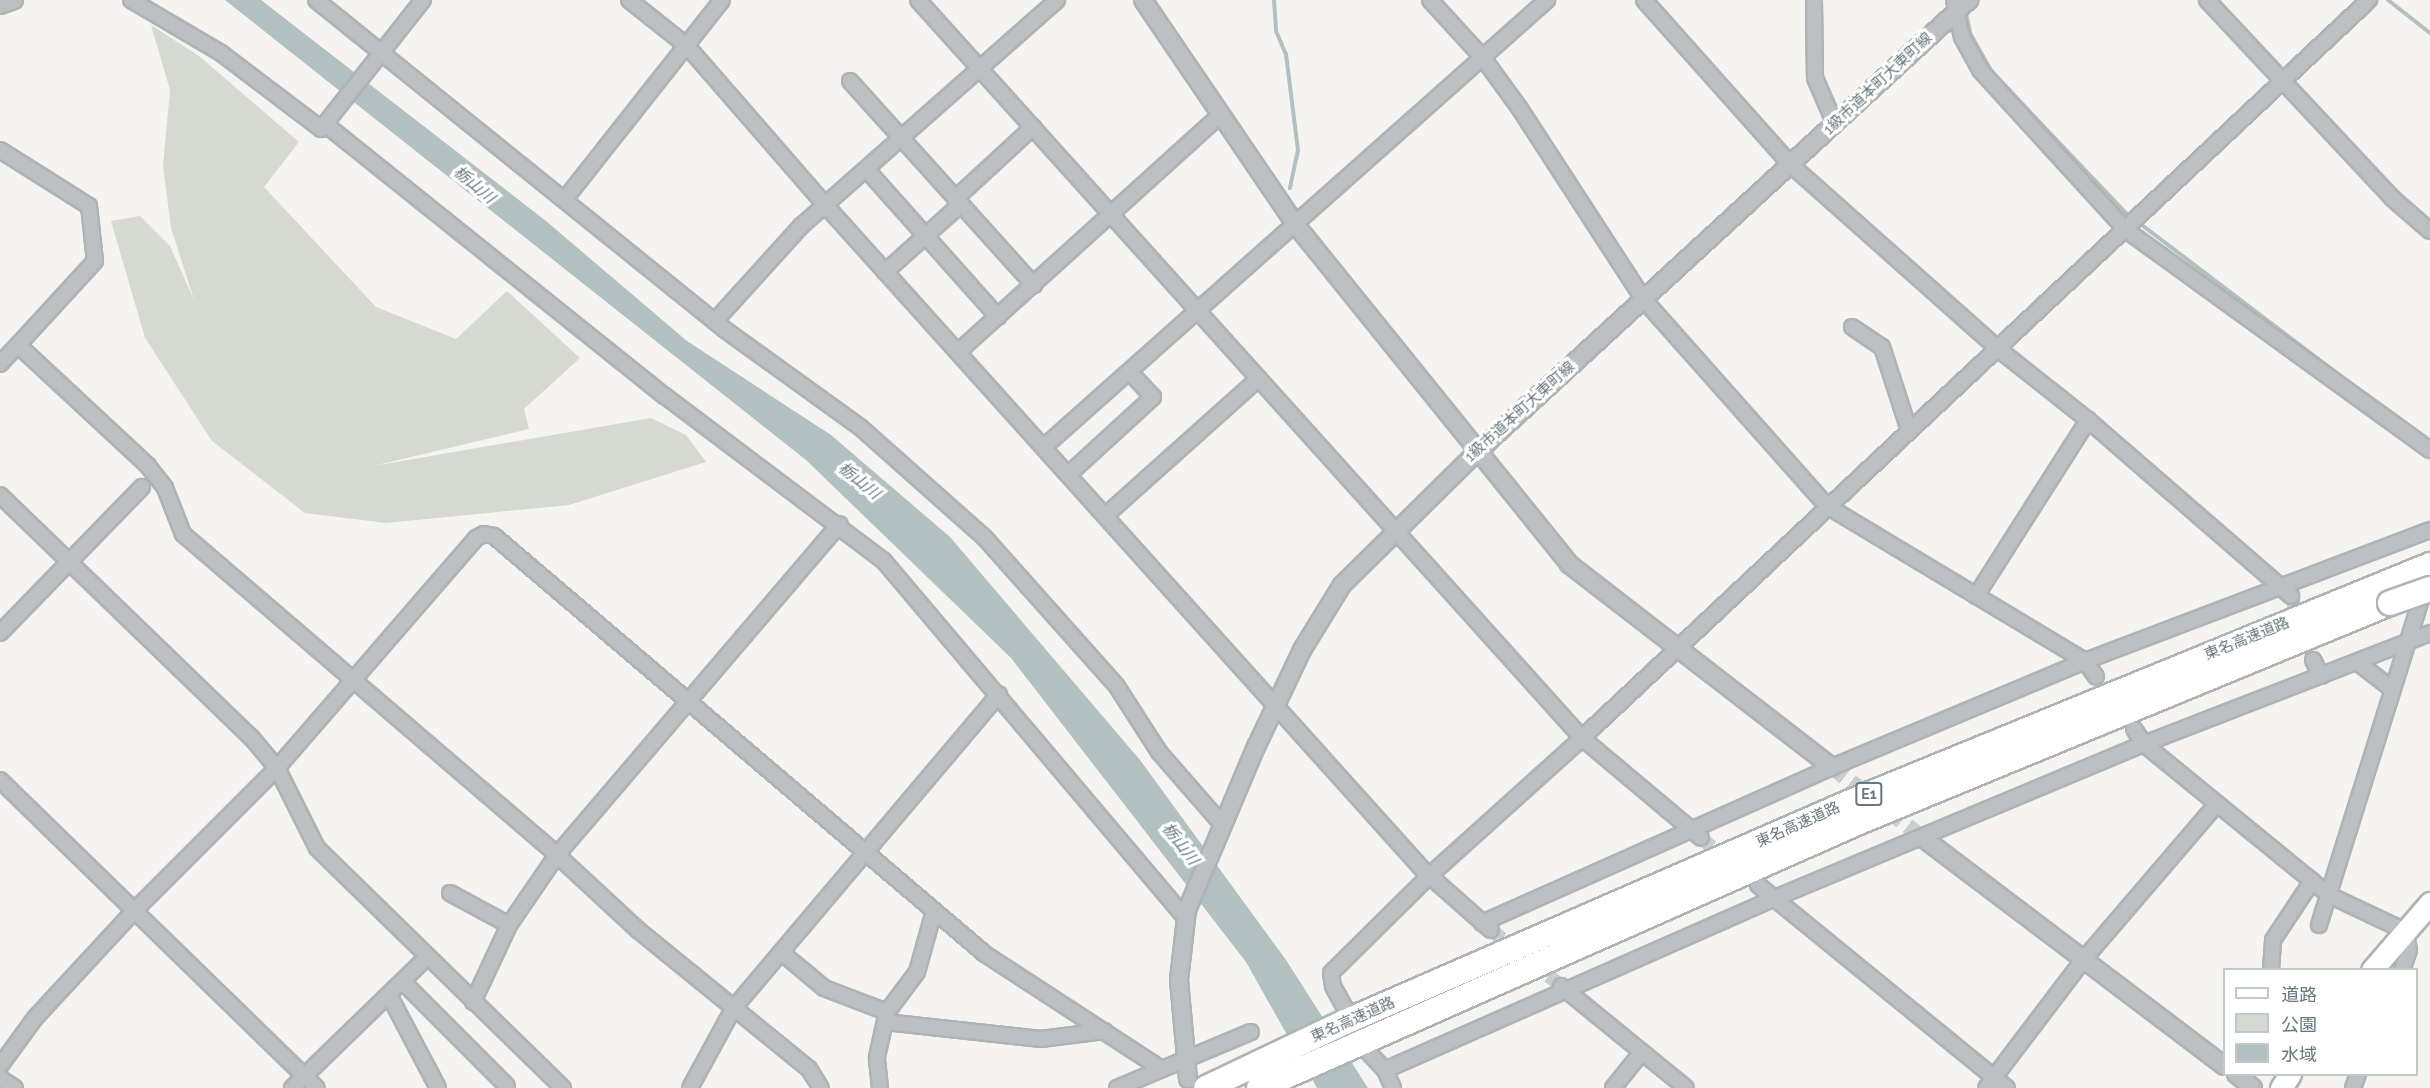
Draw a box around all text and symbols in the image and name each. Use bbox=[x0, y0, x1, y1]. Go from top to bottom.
street label: 1級市道本町大東町線 bbox=[1820, 29, 1936, 139]
water label: 栃山川 bbox=[449, 162, 499, 208]
street label: 1級市道本町大東町線 bbox=[1461, 358, 1579, 466]
water label: 栃山川 bbox=[834, 458, 884, 504]
street label: 東名高速道路 bbox=[2202, 614, 2292, 664]
road number: E1 bbox=[1854, 783, 1884, 805]
street label: 東名高速道路 bbox=[1753, 798, 1843, 852]
water label: 栃山川 bbox=[1158, 819, 1202, 869]
legend bbox=[2223, 968, 2418, 1076]
text: 道路 bbox=[2281, 984, 2317, 1005]
street label: 東名高速道路 bbox=[1308, 993, 1398, 1047]
text: 公園 bbox=[2281, 1014, 2317, 1035]
text: 水域 bbox=[2281, 1044, 2317, 1065]

